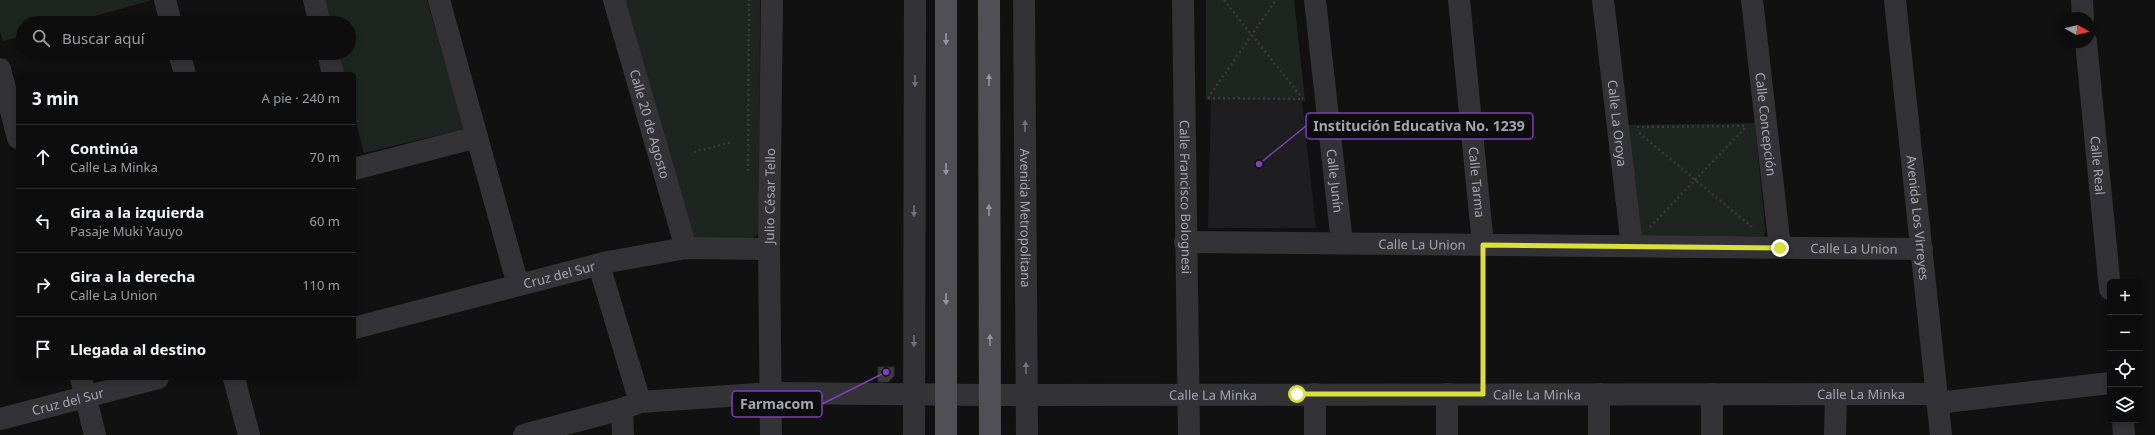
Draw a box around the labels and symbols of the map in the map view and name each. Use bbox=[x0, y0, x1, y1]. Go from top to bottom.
north arrow bbox=[2059, 12, 2095, 48]
one-way arrow bbox=[943, 33, 949, 46]
street label: Calle 20 de Agosto bbox=[626, 67, 674, 181]
street label: Calle Concepción bbox=[1751, 71, 1781, 177]
one-way arrow bbox=[986, 73, 992, 86]
one-way arrow bbox=[912, 75, 918, 88]
street label: Calle La Oroya bbox=[1603, 79, 1632, 168]
callout: Institución Educativa No. 1239 bbox=[1306, 113, 1533, 139]
text: Institución Educativa No. 1239 bbox=[1313, 116, 1525, 135]
one-way arrow bbox=[1022, 119, 1028, 132]
street label: Calle Francisco Bolognesi bbox=[1176, 120, 1196, 274]
street label: Calle Real bbox=[2086, 135, 2110, 196]
street label: Calle Tarma bbox=[1464, 146, 1489, 218]
street label: Julio César Tello bbox=[760, 148, 779, 246]
street label: Avenida Metropolitana bbox=[1016, 148, 1035, 288]
street label: Calle Junín bbox=[1323, 148, 1348, 214]
street label: Avenida Los Virreyes bbox=[1902, 154, 1934, 281]
one-way arrow bbox=[943, 163, 949, 176]
one-way arrow bbox=[986, 203, 992, 216]
one-way arrow bbox=[911, 205, 917, 218]
street label: Calle La Union bbox=[1378, 235, 1466, 254]
route end bbox=[1771, 239, 1789, 257]
street label: Calle La Union bbox=[1810, 239, 1898, 258]
street label: Cruz del Sur bbox=[521, 257, 598, 293]
one-way arrow bbox=[943, 293, 949, 306]
one-way arrow bbox=[987, 333, 993, 346]
one-way arrow bbox=[911, 335, 917, 348]
one-way arrow bbox=[1023, 361, 1029, 374]
street label: Cruz del Sur bbox=[30, 383, 106, 419]
route start bbox=[1288, 385, 1306, 403]
street label: Calle La Minka bbox=[1493, 385, 1581, 403]
street label: Calle La Minka bbox=[1817, 385, 1905, 403]
street label: Calle La Minka bbox=[1169, 386, 1257, 404]
callout: Farmacom bbox=[732, 391, 822, 417]
text: Farmacom bbox=[740, 394, 814, 413]

